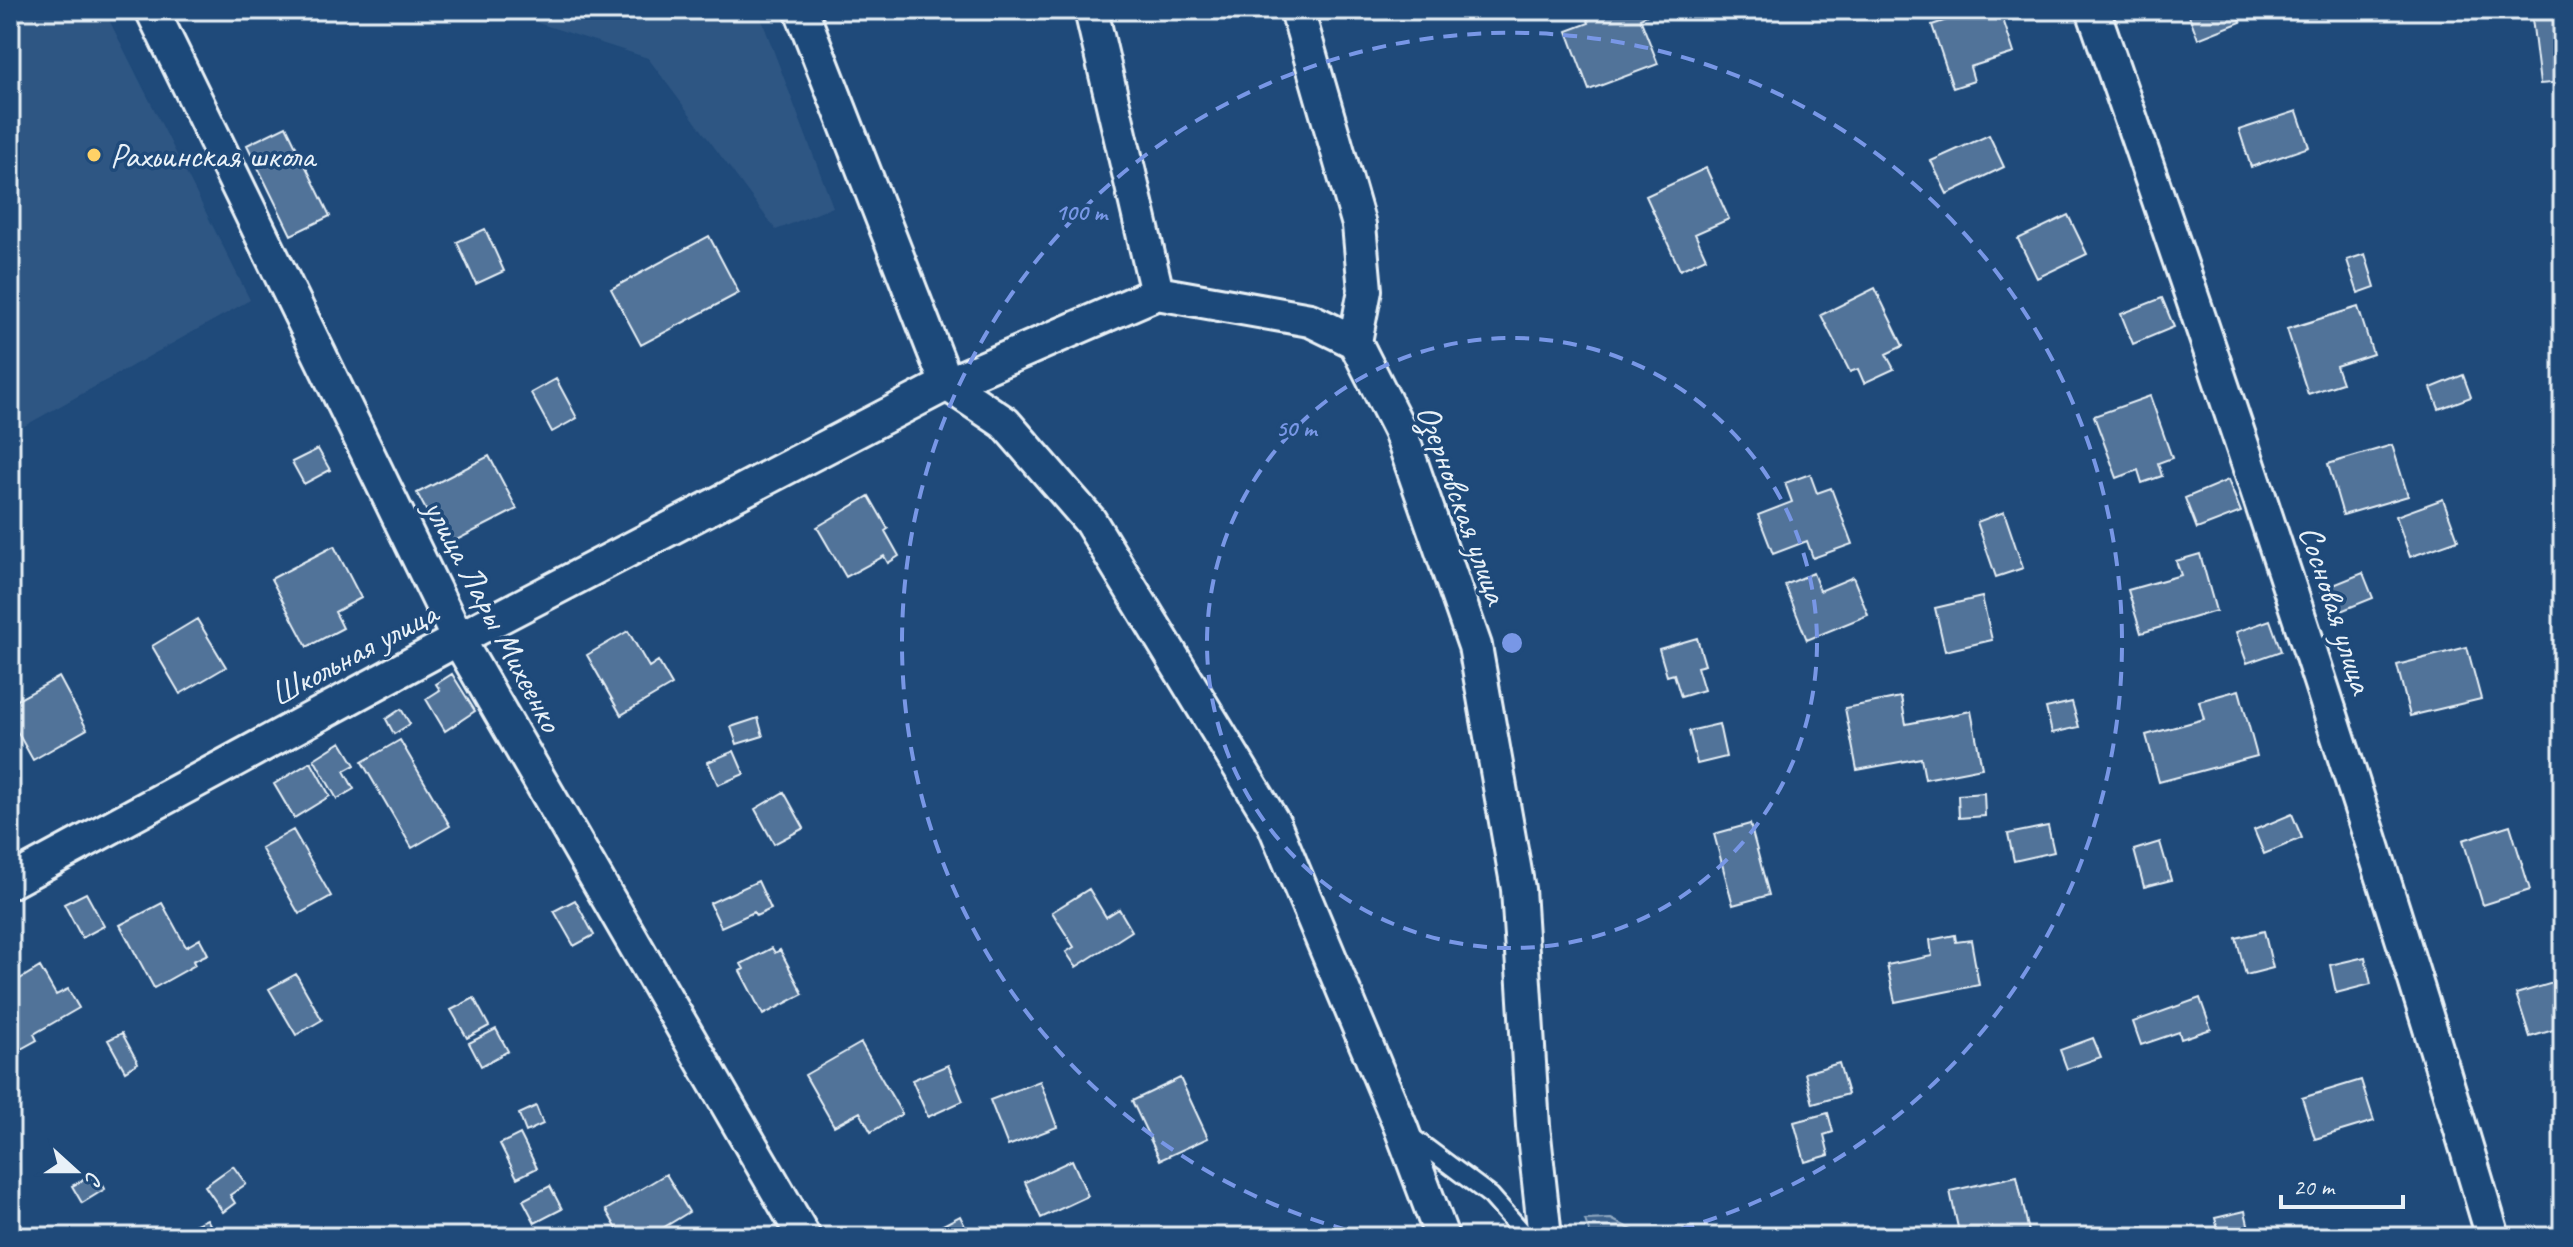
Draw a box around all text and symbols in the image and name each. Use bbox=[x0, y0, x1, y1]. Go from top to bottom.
place label: Рахьинская школа bbox=[110, 134, 318, 177]
marker: Рахьинская школа bbox=[85, 146, 103, 164]
text: 100 m bbox=[1055, 197, 1109, 227]
street label: Озерновская улица bbox=[1407, 399, 1519, 612]
text: 50 m bbox=[1276, 413, 1319, 443]
street label: улица Лары Михеенко bbox=[413, 490, 574, 740]
street label: Сосновая улица bbox=[2289, 520, 2384, 701]
street label: Школьная улица bbox=[262, 590, 447, 715]
centre of rings bbox=[1498, 629, 1526, 657]
north arrow bbox=[36, 1131, 116, 1211]
scale bar bbox=[2281, 1159, 2403, 1209]
text: С bbox=[78, 1168, 109, 1191]
text: 20 m bbox=[2293, 1172, 2336, 1202]

